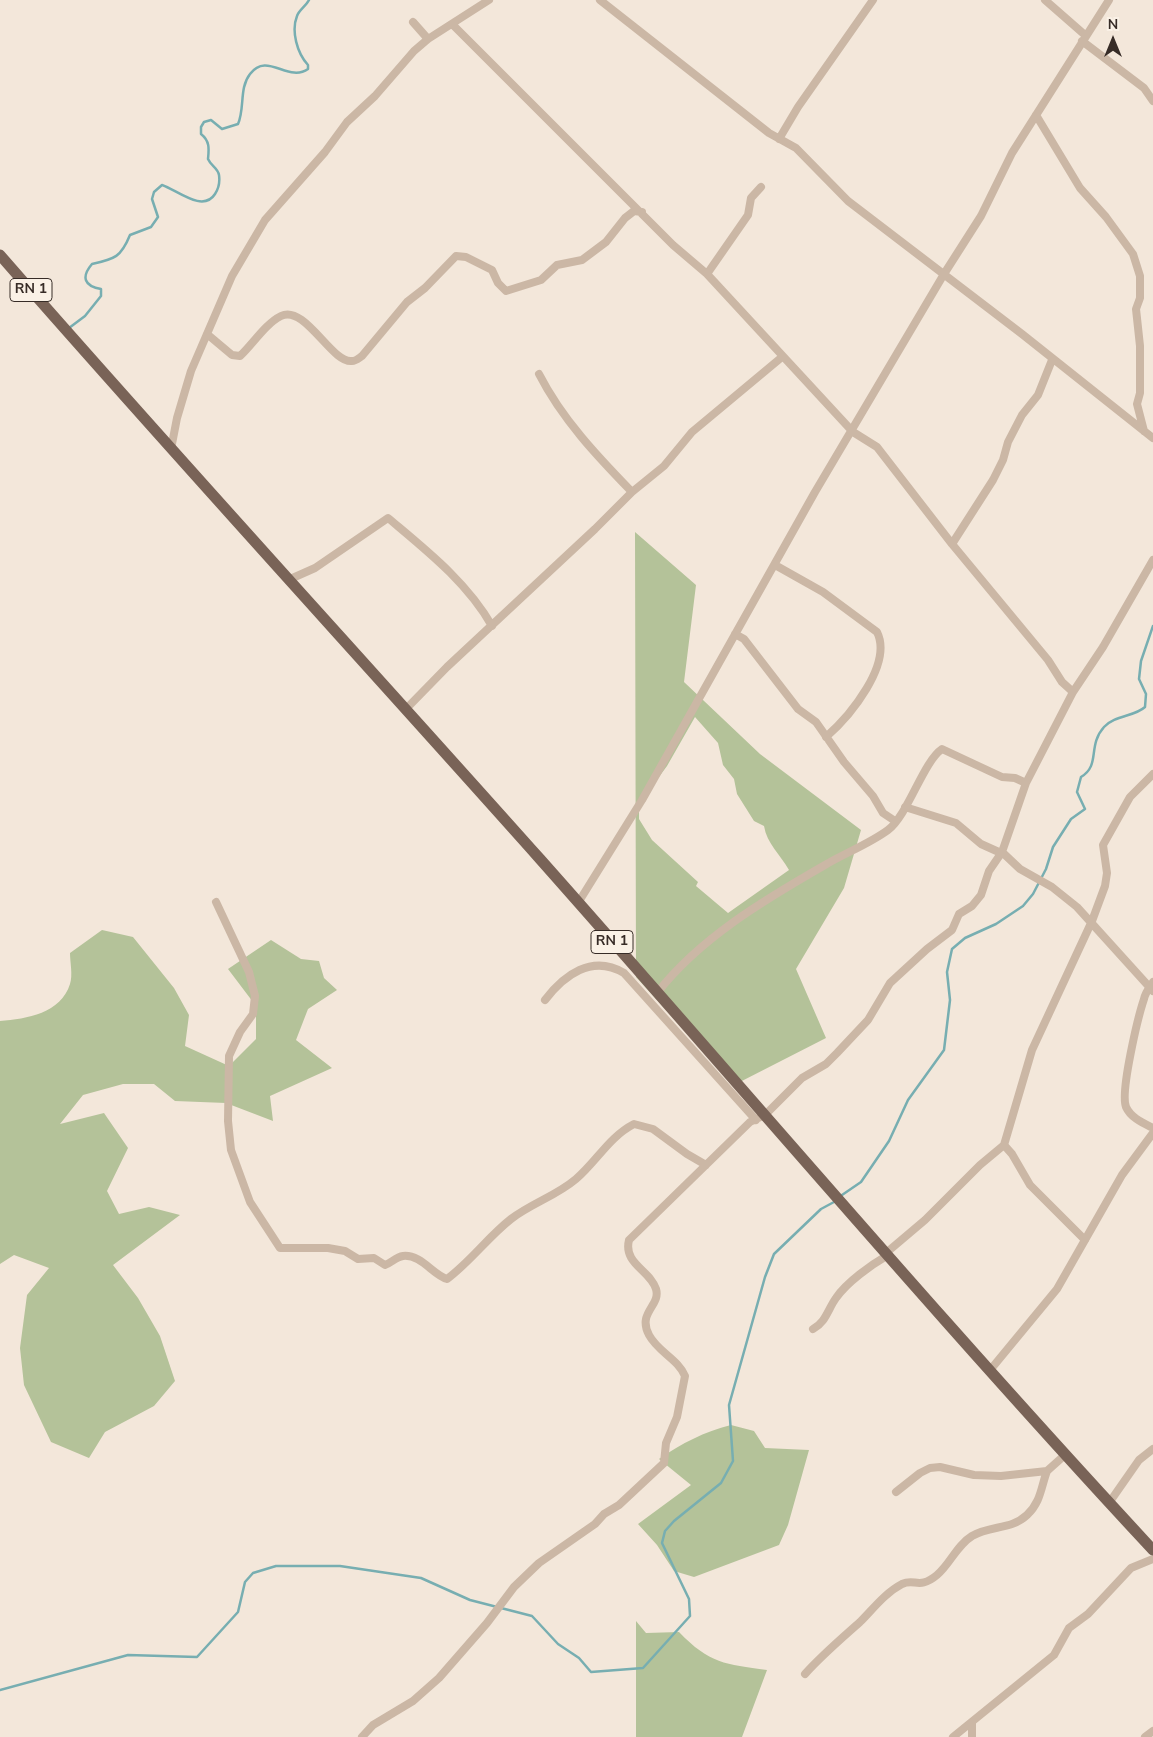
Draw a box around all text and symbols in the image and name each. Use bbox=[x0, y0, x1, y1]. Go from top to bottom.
north arrow bbox=[1088, 15, 1138, 65]
text: N bbox=[1108, 15, 1118, 34]
road number: RN 1 bbox=[10, 278, 52, 302]
road number: RN 1 bbox=[591, 930, 633, 954]

